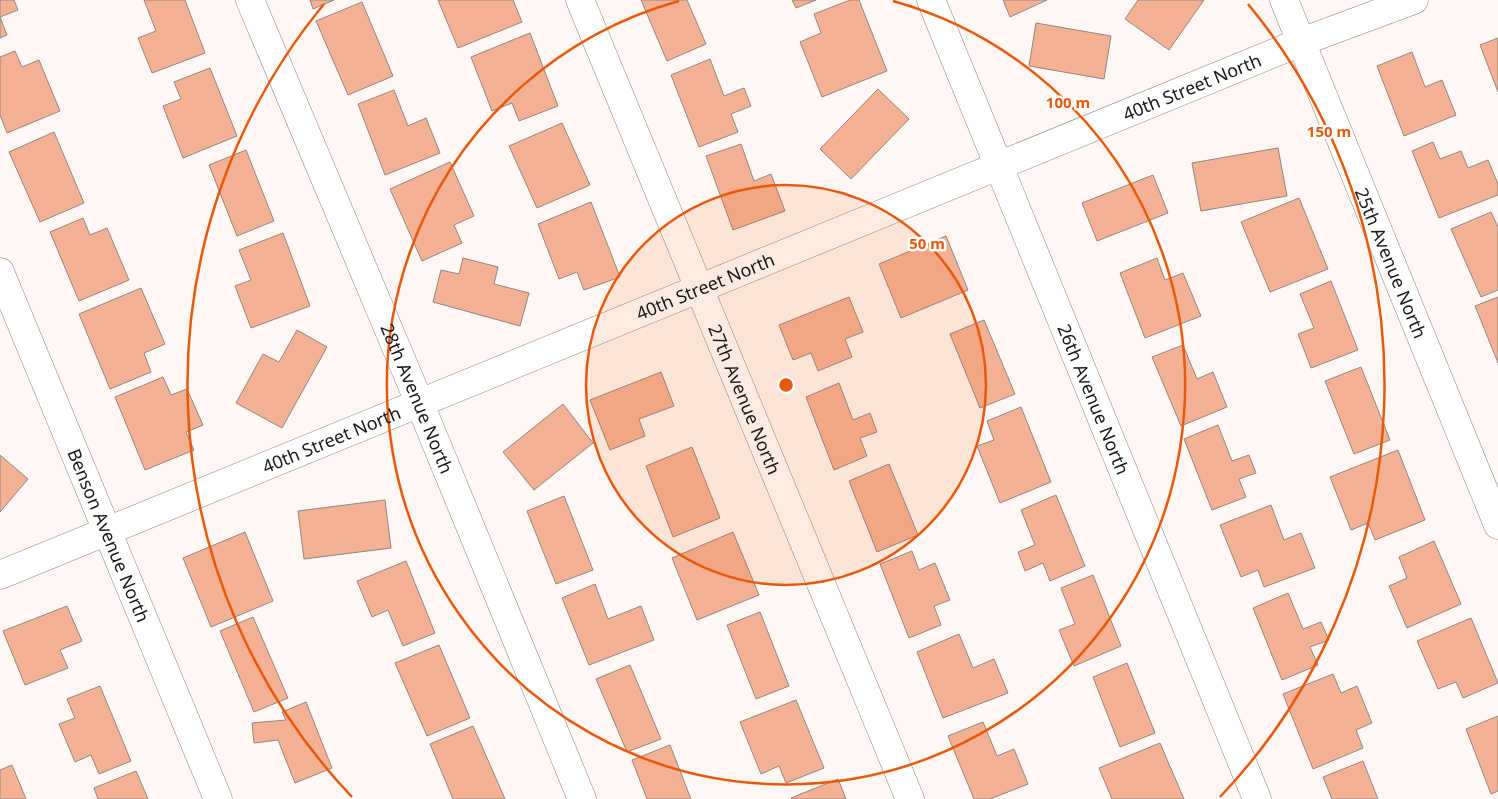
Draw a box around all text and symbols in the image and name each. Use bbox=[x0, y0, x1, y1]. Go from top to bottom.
street label: 40th Street North bbox=[1119, 48, 1265, 126]
text: 100 m bbox=[1046, 92, 1090, 112]
text: 150 m bbox=[1307, 121, 1351, 141]
street label: 25th Avenue North bbox=[1350, 184, 1433, 342]
text: 50 m bbox=[909, 233, 945, 253]
street label: 40th Street North bbox=[632, 247, 778, 325]
street label: 28th Avenue North bbox=[375, 320, 459, 477]
street label: 26th Avenue North bbox=[1052, 320, 1135, 478]
street label: 27th Avenue North bbox=[703, 321, 787, 478]
centre of rings bbox=[777, 376, 795, 394]
street label: 40th Street North bbox=[258, 400, 404, 478]
street label: Benson Avenue North bbox=[62, 445, 156, 626]

